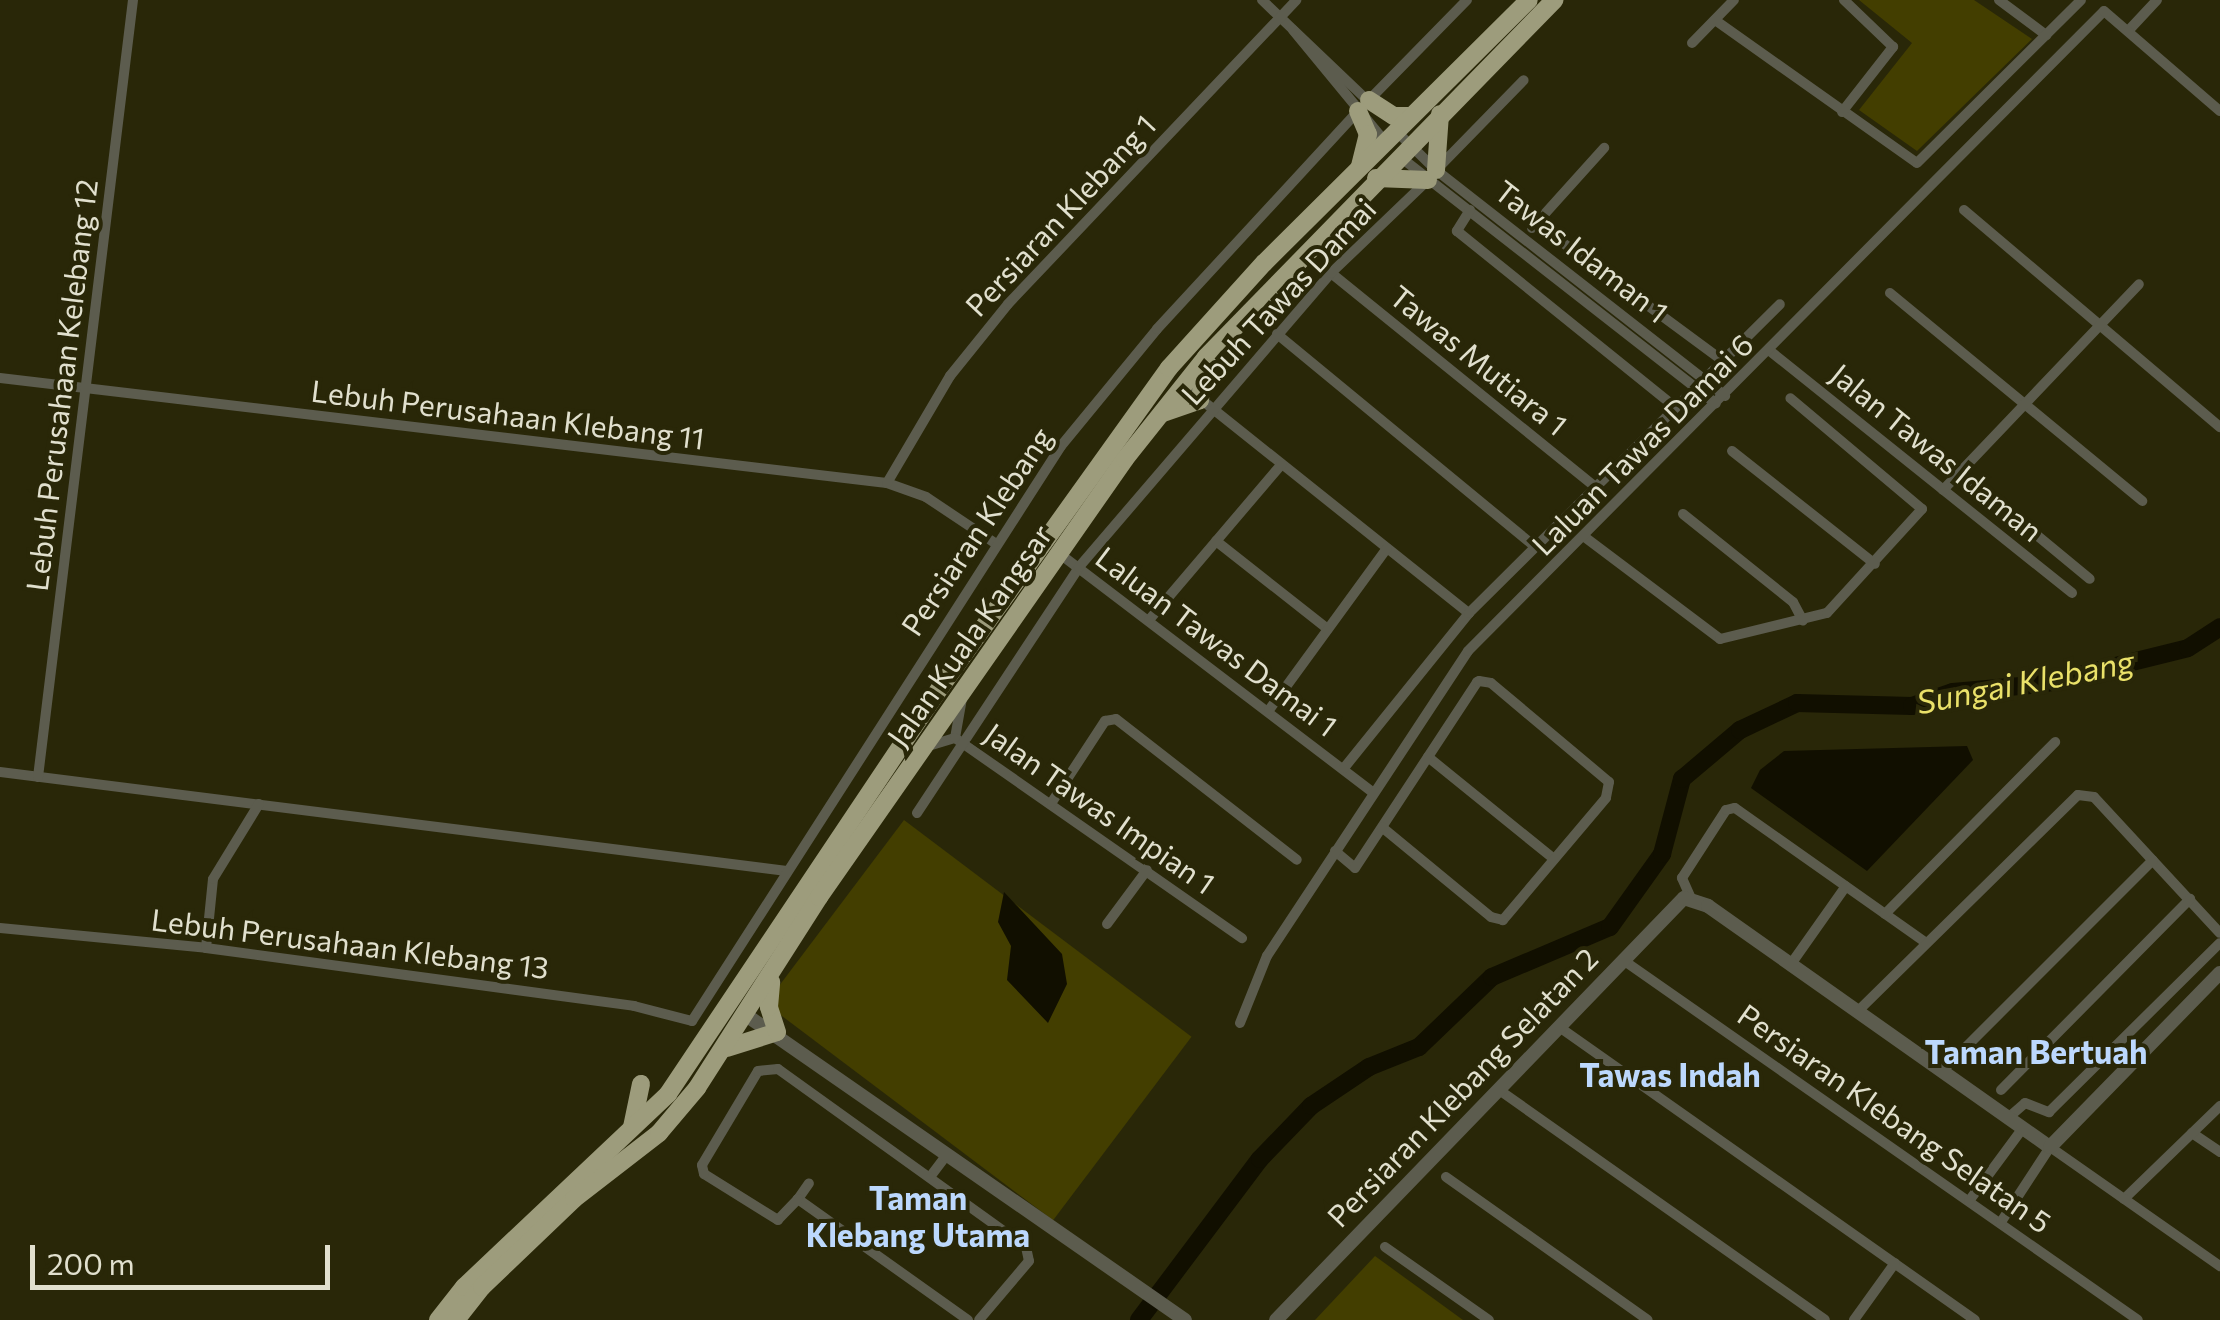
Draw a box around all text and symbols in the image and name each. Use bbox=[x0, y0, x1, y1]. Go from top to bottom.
street label: Persiaran Klebang 1 bbox=[957, 107, 1163, 323]
street label: Tawas Idaman 1 bbox=[1488, 172, 1676, 330]
street label: Lebuh Perusahaan Kelebang 12 bbox=[18, 177, 104, 593]
street label: Lebuh Tawas Damai bbox=[1173, 191, 1383, 411]
street label: Tawas Mutiara 1 bbox=[1383, 277, 1575, 443]
street label: Laluan Tawas Damai 6 bbox=[1524, 326, 1760, 562]
street label: Jalan Tawas Idaman bbox=[1824, 356, 2050, 548]
street label: Lebuh Perusahaan Klebang 11 bbox=[309, 372, 707, 456]
street label: Persiaran Klebang bbox=[893, 420, 1059, 642]
street label: Jalan Kuala Kangsar bbox=[879, 517, 1059, 753]
street label: Laluan Tawas Damai 1 bbox=[1089, 539, 1345, 743]
water label: Sungai Klebang bbox=[1913, 641, 2137, 721]
street label: Jalan Tawas Impian 1 bbox=[978, 715, 1222, 901]
street label: Lebuh Perusahaan Klebang 13 bbox=[149, 901, 551, 985]
street label: Persiaran Klebang Selatan 2 bbox=[1319, 940, 1605, 1234]
street label: Persiaran Klebang Selatan 5 bbox=[1731, 996, 2059, 1240]
district label: Taman Bertuah bbox=[1924, 1032, 2148, 1070]
district label: Tawas Indah bbox=[1579, 1055, 1761, 1093]
district label: Taman Klebang Utama bbox=[806, 1179, 1030, 1254]
scale bar bbox=[35, 1225, 335, 1287]
text: 200 m bbox=[47, 1244, 135, 1281]

